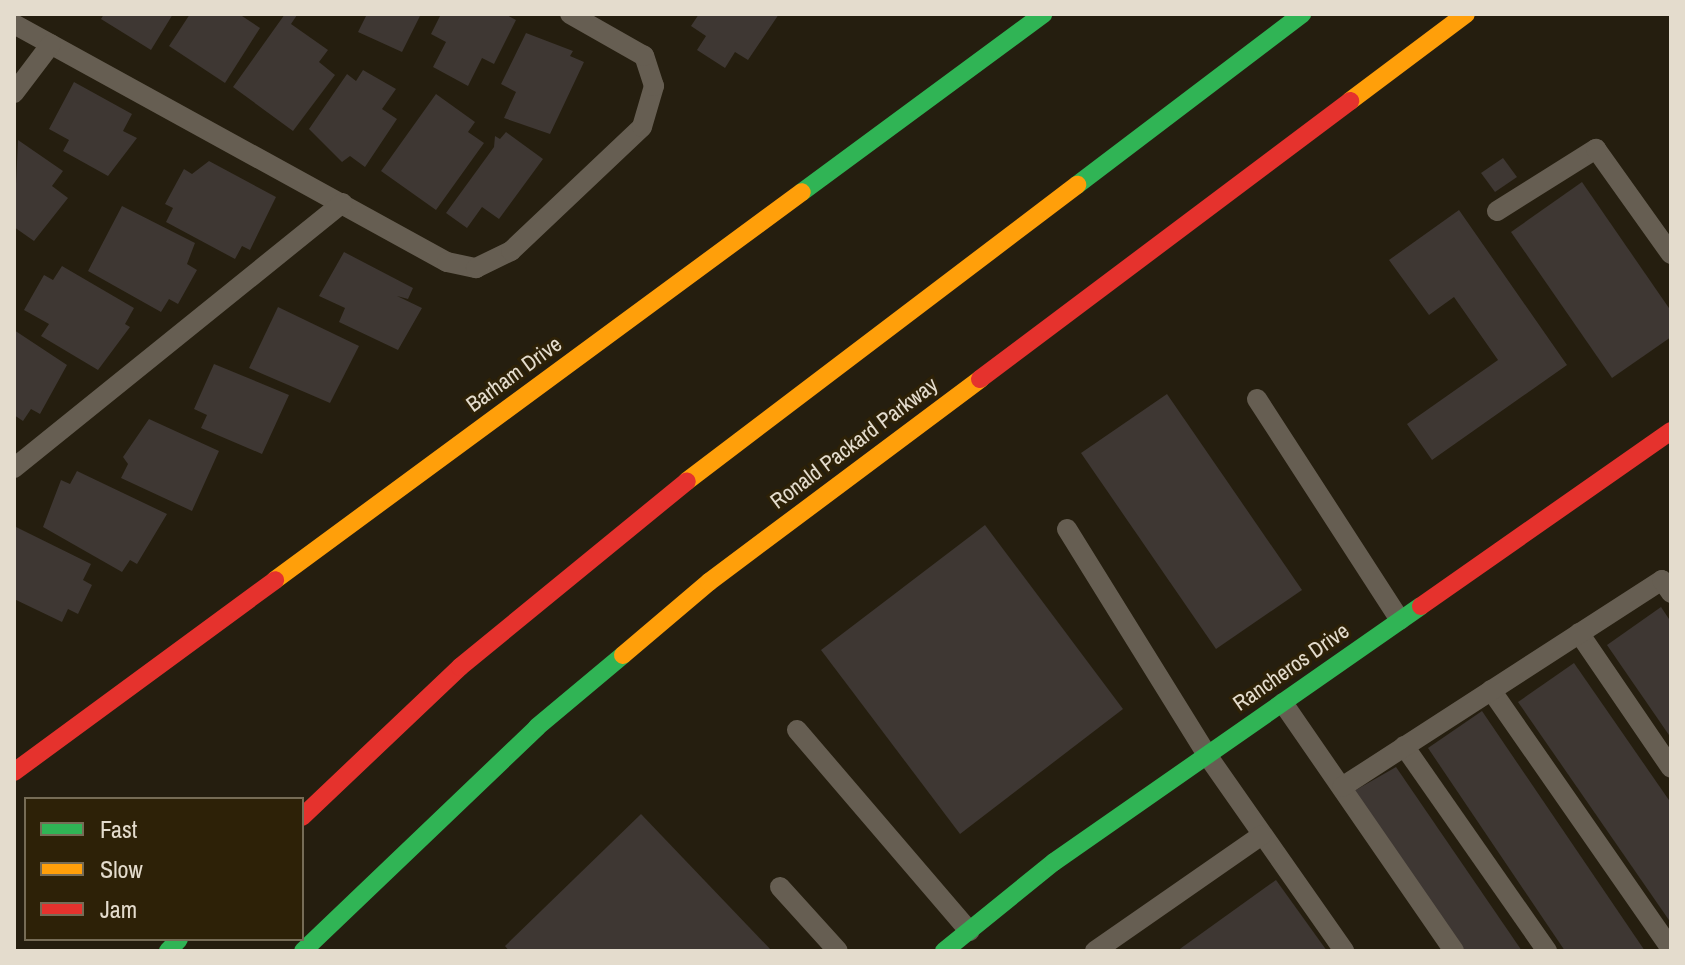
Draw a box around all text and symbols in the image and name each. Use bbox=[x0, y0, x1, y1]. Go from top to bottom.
street label: Barham Drive bbox=[461, 331, 567, 417]
street label: Ronald Packard Parkway bbox=[765, 372, 943, 514]
street label: Rancheros Drive bbox=[1228, 617, 1354, 717]
legend bbox=[24, 797, 304, 941]
text: Fast bbox=[100, 813, 137, 845]
text: Slow bbox=[100, 853, 143, 885]
text: Jam bbox=[100, 893, 137, 925]

